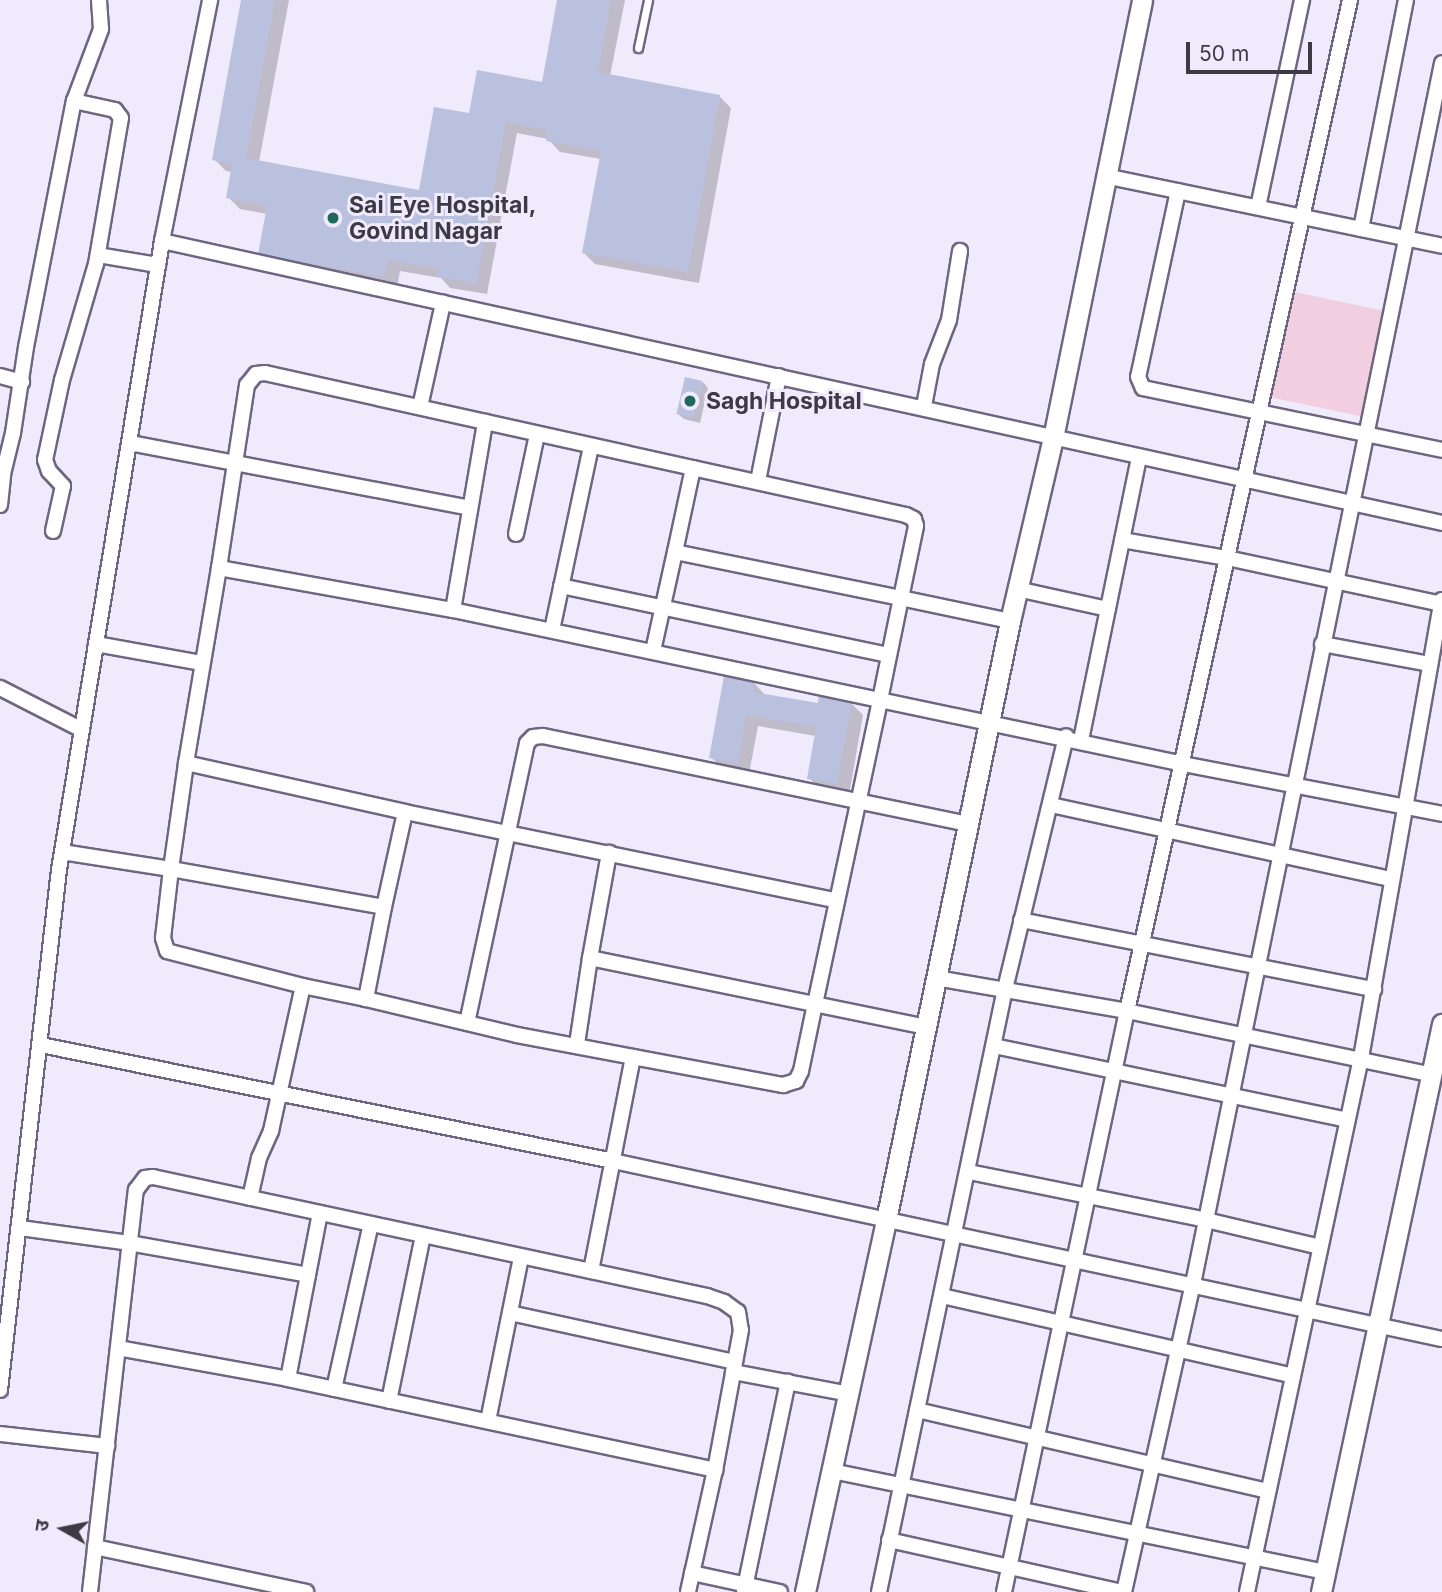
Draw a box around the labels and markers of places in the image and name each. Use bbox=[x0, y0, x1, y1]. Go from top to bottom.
place label: Sai Eye Hospital, Govind Nagar bbox=[349, 191, 536, 245]
marker: Sai Eye Hospital, Govind Nagar bbox=[323, 208, 343, 228]
place label: Sagh Hospital bbox=[706, 387, 862, 415]
marker: Sagh Hospital bbox=[680, 391, 700, 411]

